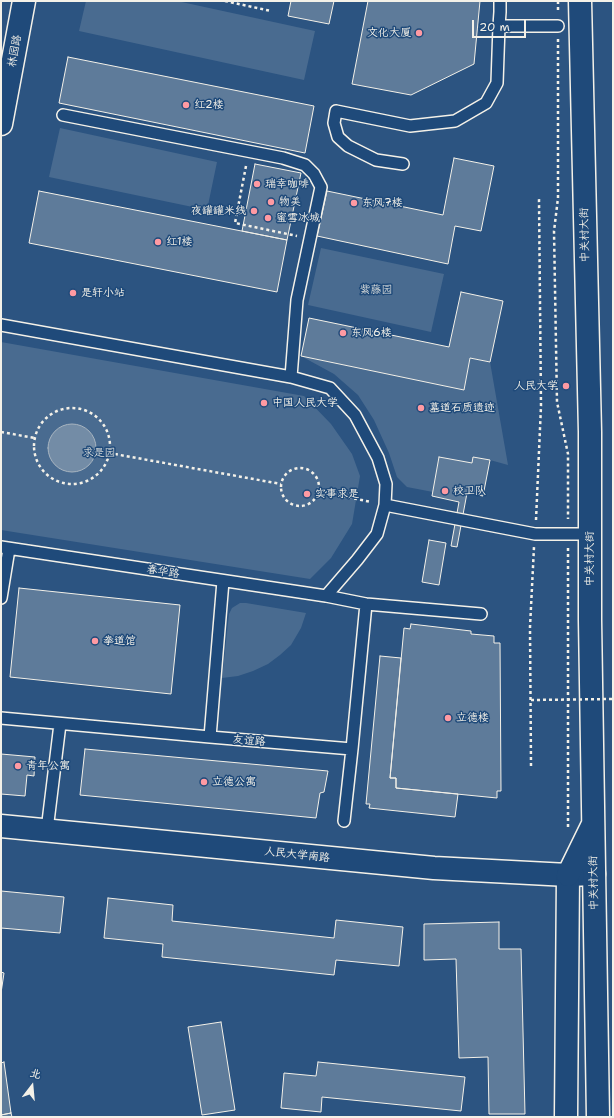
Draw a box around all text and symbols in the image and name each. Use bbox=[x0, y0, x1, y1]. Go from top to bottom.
scale bar bbox=[474, 12, 528, 38]
text: 20 m bbox=[479, 19, 510, 35]
place label: 文化大厦 bbox=[367, 26, 411, 40]
marker: 文化大厦 bbox=[414, 28, 424, 38]
street label: 林园路 bbox=[5, 34, 25, 68]
place label: 红2楼 bbox=[194, 98, 224, 112]
marker: 红2楼 bbox=[181, 100, 191, 110]
place label: 瑞幸咖啡 bbox=[265, 177, 309, 191]
marker: 瑞幸咖啡 bbox=[252, 179, 262, 189]
place label: 物美 bbox=[279, 195, 301, 209]
place label: 东风7楼 bbox=[362, 196, 403, 210]
marker: 物美 bbox=[266, 197, 276, 207]
marker: 东风7楼 bbox=[349, 198, 359, 208]
place label: 夜罐罐米线 bbox=[191, 204, 246, 218]
marker: 夜罐罐米线 bbox=[249, 206, 259, 216]
street label: 中关村大街 bbox=[578, 207, 592, 263]
place label: 蜜雪冰城 bbox=[276, 211, 320, 225]
marker: 蜜雪冰城 bbox=[263, 213, 273, 223]
place label: 红1楼 bbox=[166, 235, 193, 249]
marker: 红1楼 bbox=[153, 237, 163, 247]
park label: 紫藤园 bbox=[360, 283, 392, 297]
place label: 是轩小站 bbox=[81, 286, 125, 300]
marker: 是轩小站 bbox=[68, 288, 78, 298]
place label: 东风6楼 bbox=[351, 326, 392, 340]
marker: 东风6楼 bbox=[338, 328, 348, 338]
place label: 人民大学 bbox=[514, 379, 558, 393]
marker: 人民大学 bbox=[561, 381, 571, 391]
place label: 中国人民大学 bbox=[272, 396, 338, 410]
marker: 中国人民大学 bbox=[259, 398, 269, 408]
place label: 墓道石质遗迹 bbox=[429, 401, 495, 415]
marker: 墓道石质遗迹 bbox=[416, 403, 426, 413]
park label: 求是园 bbox=[83, 446, 115, 460]
place label: 校卫队 bbox=[453, 484, 486, 498]
marker: 校卫队 bbox=[440, 486, 450, 496]
place label: 实事求是 bbox=[315, 487, 359, 501]
marker: 实事求是 bbox=[302, 489, 312, 499]
street label: 中关村大街 bbox=[583, 532, 597, 586]
street label: 春华路 bbox=[146, 563, 180, 581]
place label: 拳道馆 bbox=[103, 634, 136, 648]
marker: 拳道馆 bbox=[90, 636, 100, 646]
place label: 立德楼 bbox=[456, 711, 489, 725]
marker: 立德楼 bbox=[443, 713, 453, 723]
street label: 友谊路 bbox=[232, 733, 266, 749]
place label: 青年公寓 bbox=[26, 759, 70, 773]
marker: 青年公寓 bbox=[13, 761, 23, 771]
place label: 立德公寓 bbox=[212, 775, 256, 789]
marker: 立德公寓 bbox=[199, 777, 209, 787]
street label: 人民大学南路 bbox=[263, 845, 331, 865]
street label: 中关村大街 bbox=[587, 855, 601, 911]
text: 北 bbox=[28, 1065, 43, 1083]
north arrow bbox=[12, 1066, 52, 1106]

